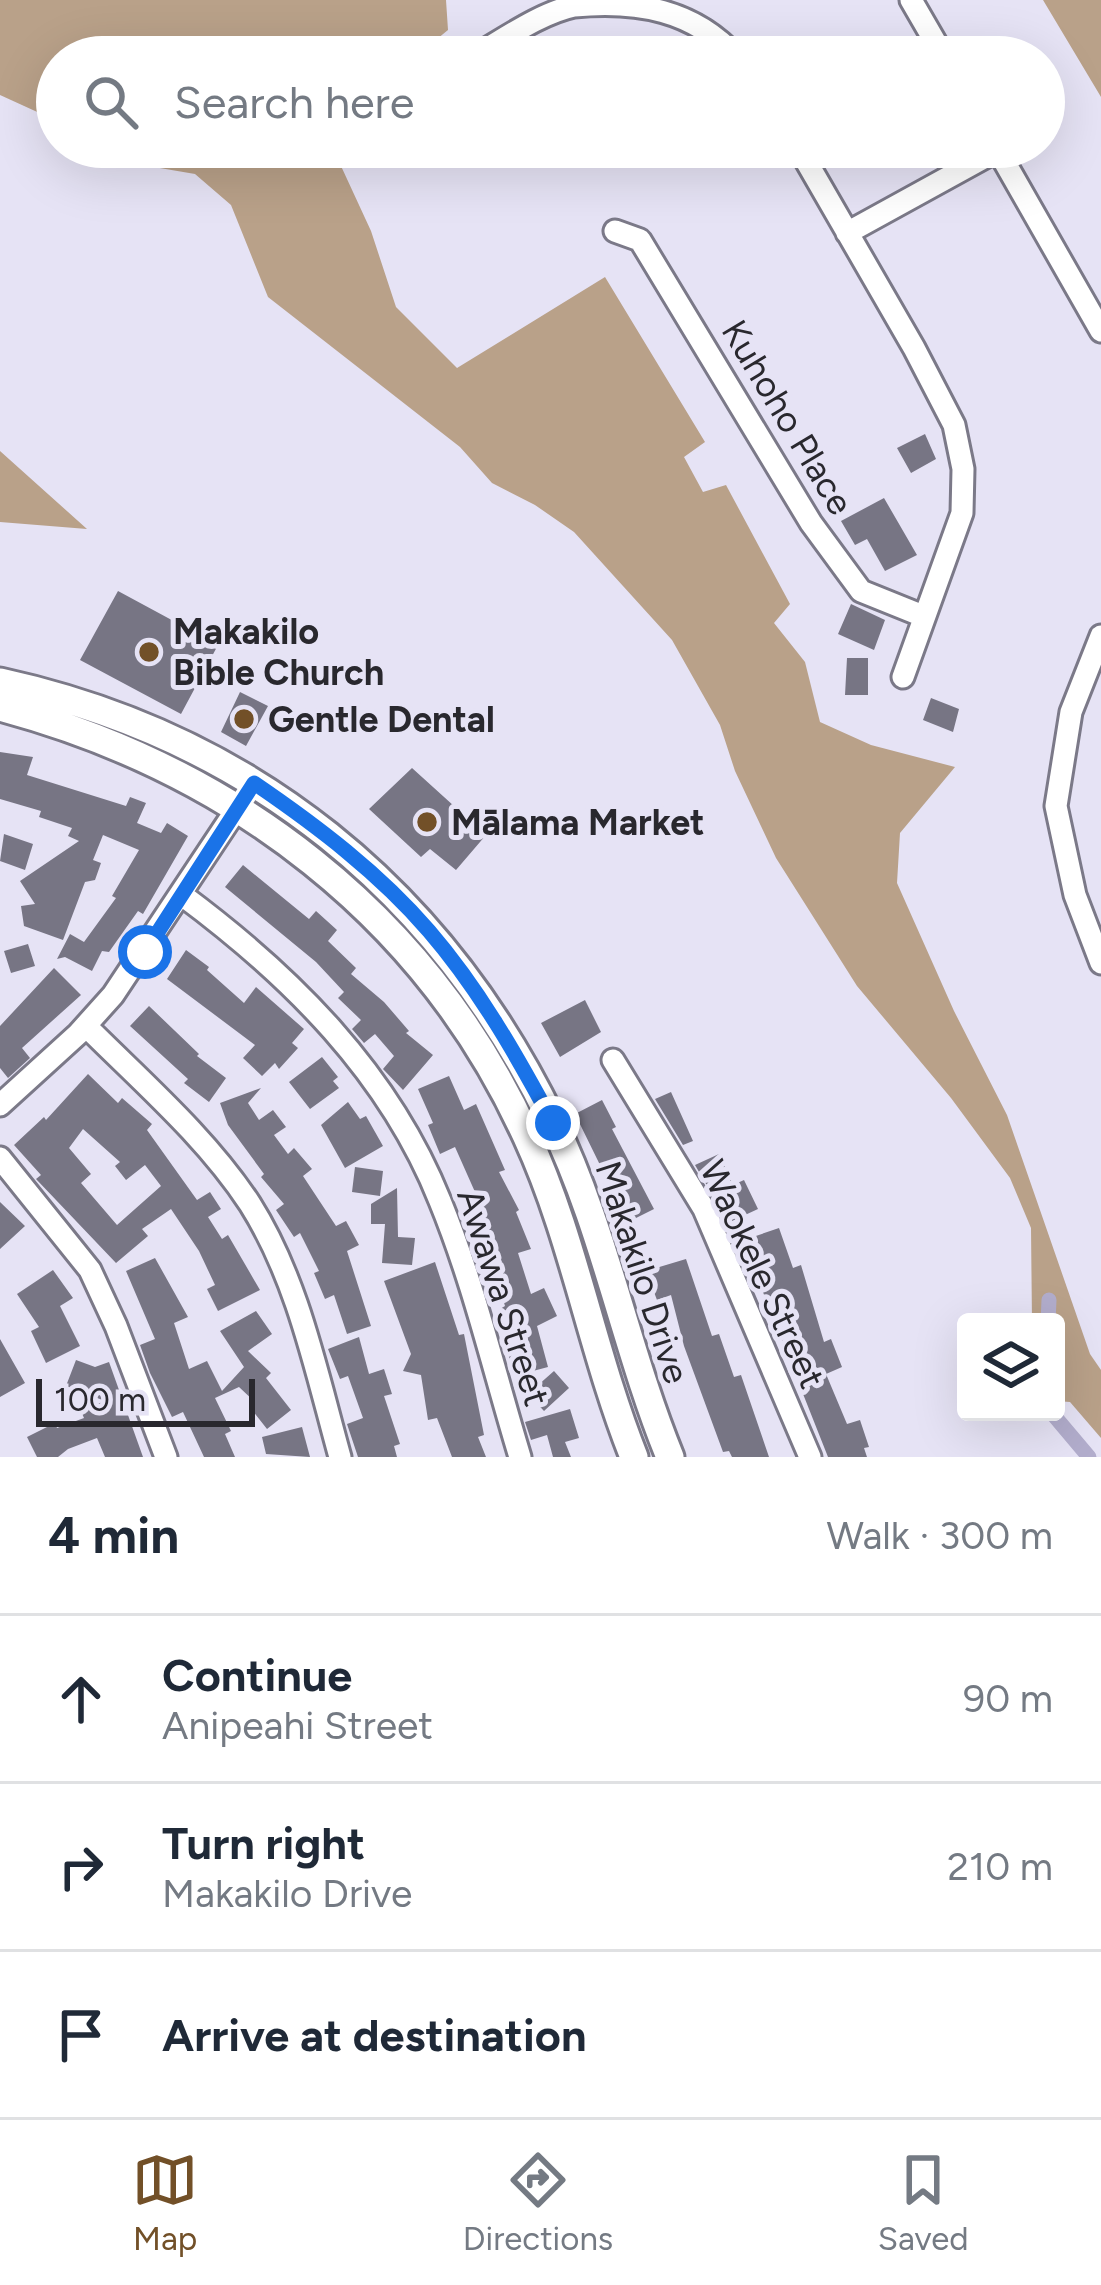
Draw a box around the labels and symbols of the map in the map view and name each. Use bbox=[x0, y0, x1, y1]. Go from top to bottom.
street label: Kuhoho Place bbox=[713, 312, 862, 522]
place label: Makakilo Bible Church bbox=[173, 610, 384, 694]
marker: Makakilo Bible Church bbox=[136, 639, 162, 665]
place label: Gentle Dental bbox=[268, 698, 495, 741]
marker: Gentle Dental bbox=[231, 706, 257, 732]
place label: Mālama Market bbox=[451, 801, 705, 844]
marker: Mālama Market bbox=[414, 809, 440, 835]
route start bbox=[118, 925, 172, 979]
route end bbox=[526, 1096, 580, 1150]
street label: Waokele Street bbox=[691, 1153, 834, 1395]
street label: Makakilo Drive bbox=[586, 1156, 699, 1389]
street label: Awawa Street bbox=[448, 1183, 559, 1411]
scale bar bbox=[36, 1373, 255, 1426]

